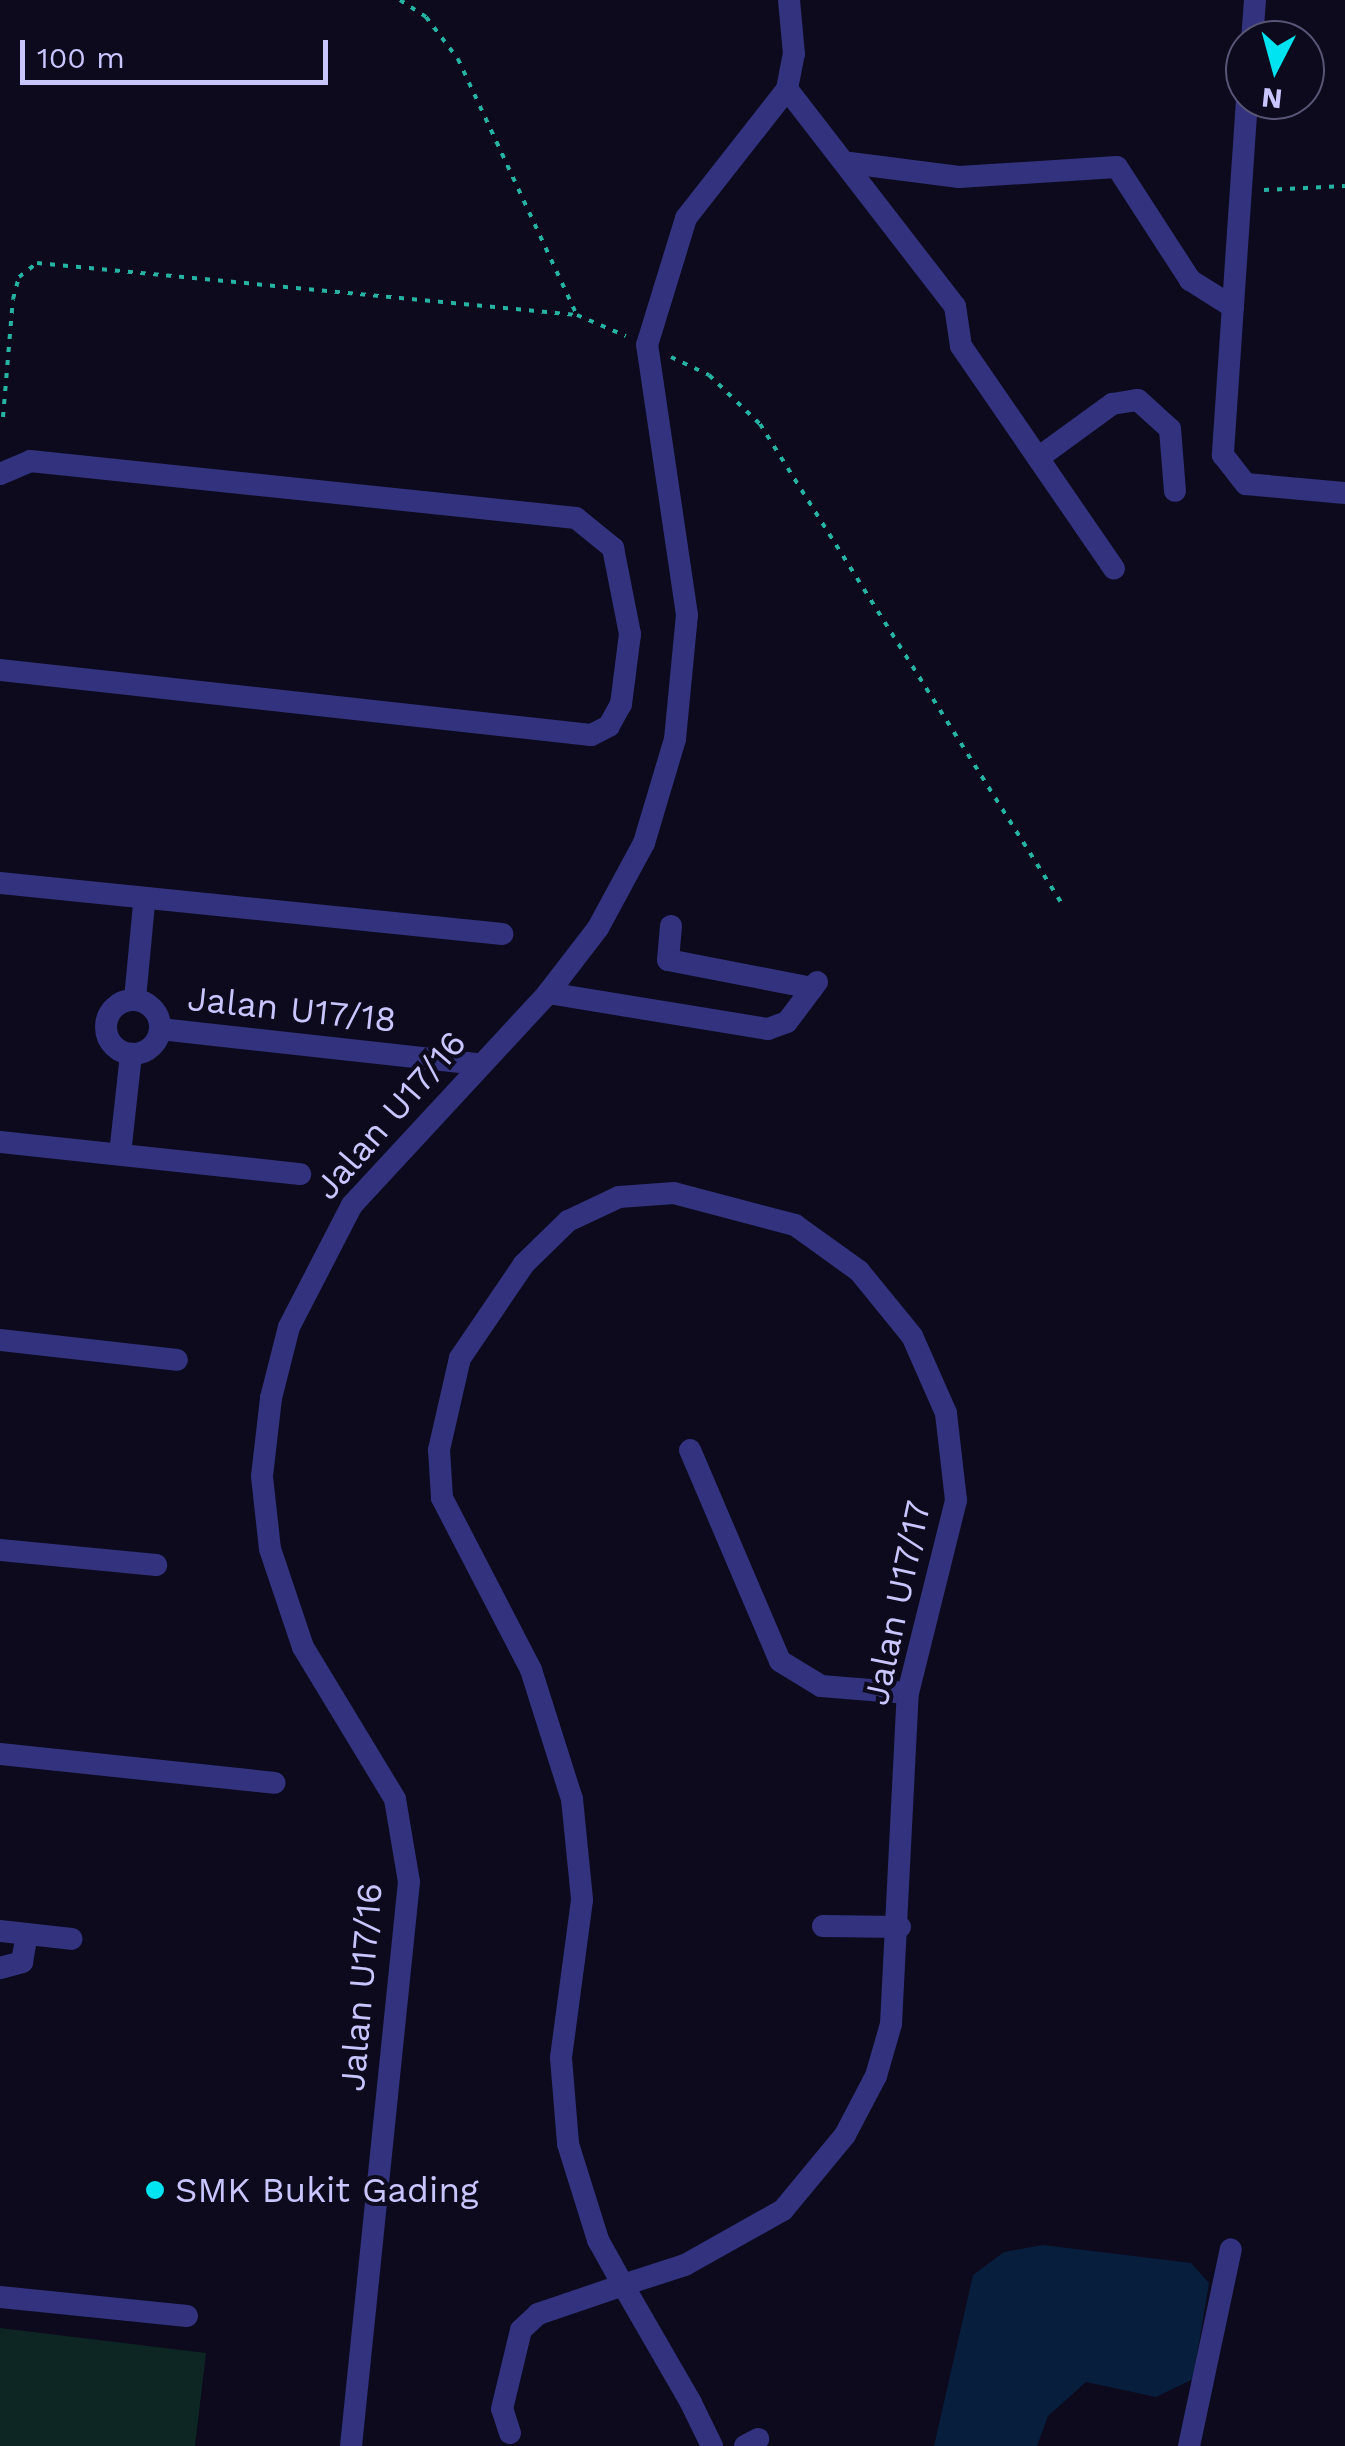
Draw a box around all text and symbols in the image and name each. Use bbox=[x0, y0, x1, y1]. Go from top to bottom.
scale bar bbox=[25, 20, 332, 82]
north arrow bbox=[1225, 20, 1325, 120]
text: 100 m bbox=[37, 40, 125, 75]
text: N bbox=[1260, 81, 1284, 116]
street label: Jalan U17/18 bbox=[186, 977, 398, 1041]
street label: Jalan U17/16 bbox=[305, 1022, 475, 1208]
street label: Jalan U17/17 bbox=[855, 1497, 939, 1709]
street label: Jalan U17/16 bbox=[331, 1881, 391, 2093]
place label: SMK Bukit Gading bbox=[175, 2169, 479, 2211]
marker: SMK Bukit Gading bbox=[144, 2179, 166, 2201]

